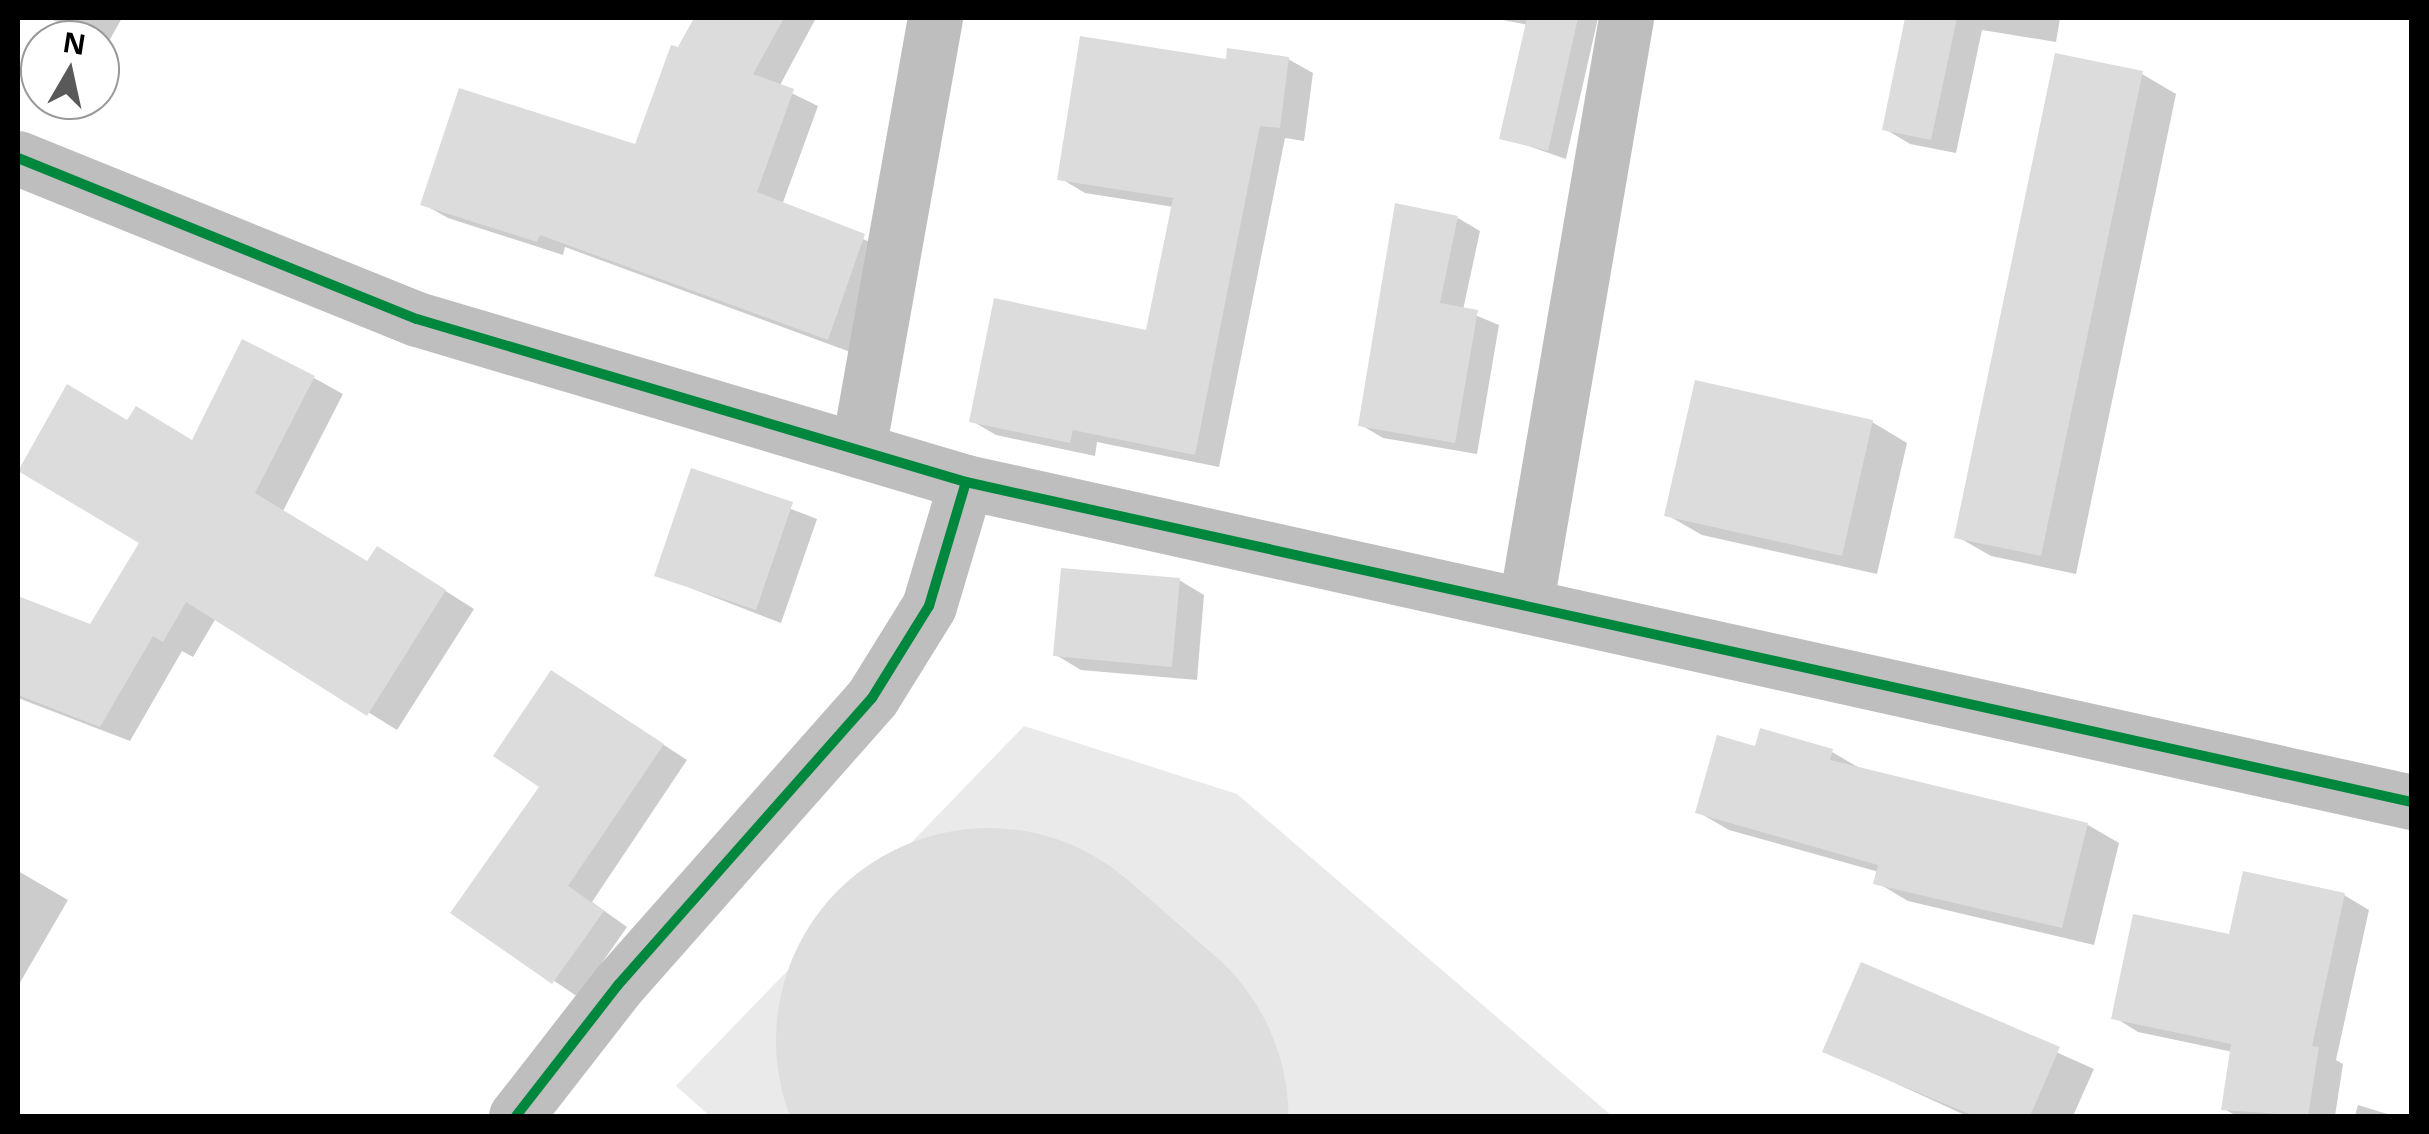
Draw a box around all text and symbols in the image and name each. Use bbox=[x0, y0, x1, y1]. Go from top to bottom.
north arrow bbox=[20, 20, 120, 120]
text: N bbox=[60, 22, 89, 63]

